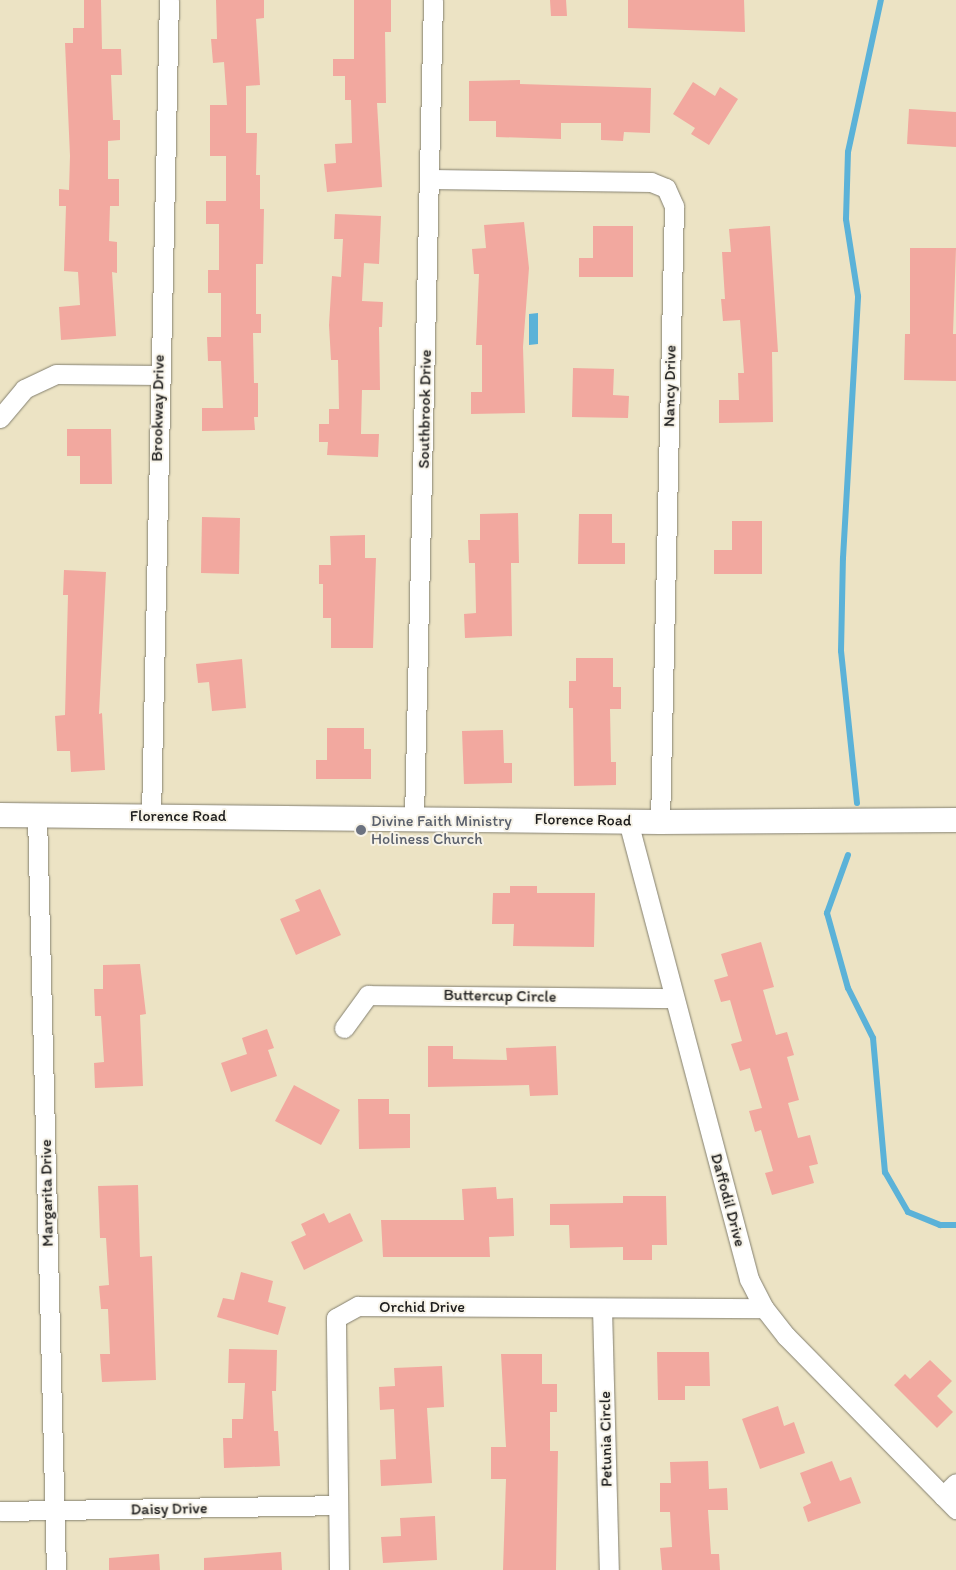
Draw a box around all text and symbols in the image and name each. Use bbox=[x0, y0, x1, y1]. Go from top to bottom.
street label: Nancy Drive bbox=[660, 345, 680, 427]
street label: Southbrook Drive bbox=[414, 349, 436, 469]
street label: Brookway Drive bbox=[147, 354, 169, 462]
street label: Florence Road bbox=[130, 806, 226, 826]
street label: Florence Road bbox=[534, 810, 632, 830]
place label: Divine Faith Ministry Holiness Church bbox=[371, 811, 512, 849]
marker: Divine Faith Ministry Holiness Church bbox=[355, 824, 367, 836]
street label: Buttercup Circle bbox=[443, 985, 557, 1007]
street label: Margarita Drive bbox=[36, 1139, 58, 1247]
street label: Daffodil Drive bbox=[706, 1151, 750, 1249]
street label: Orchid Drive bbox=[379, 1297, 465, 1317]
street label: Petunia Circle bbox=[596, 1391, 616, 1487]
street label: Daisy Drive bbox=[130, 1499, 208, 1519]

